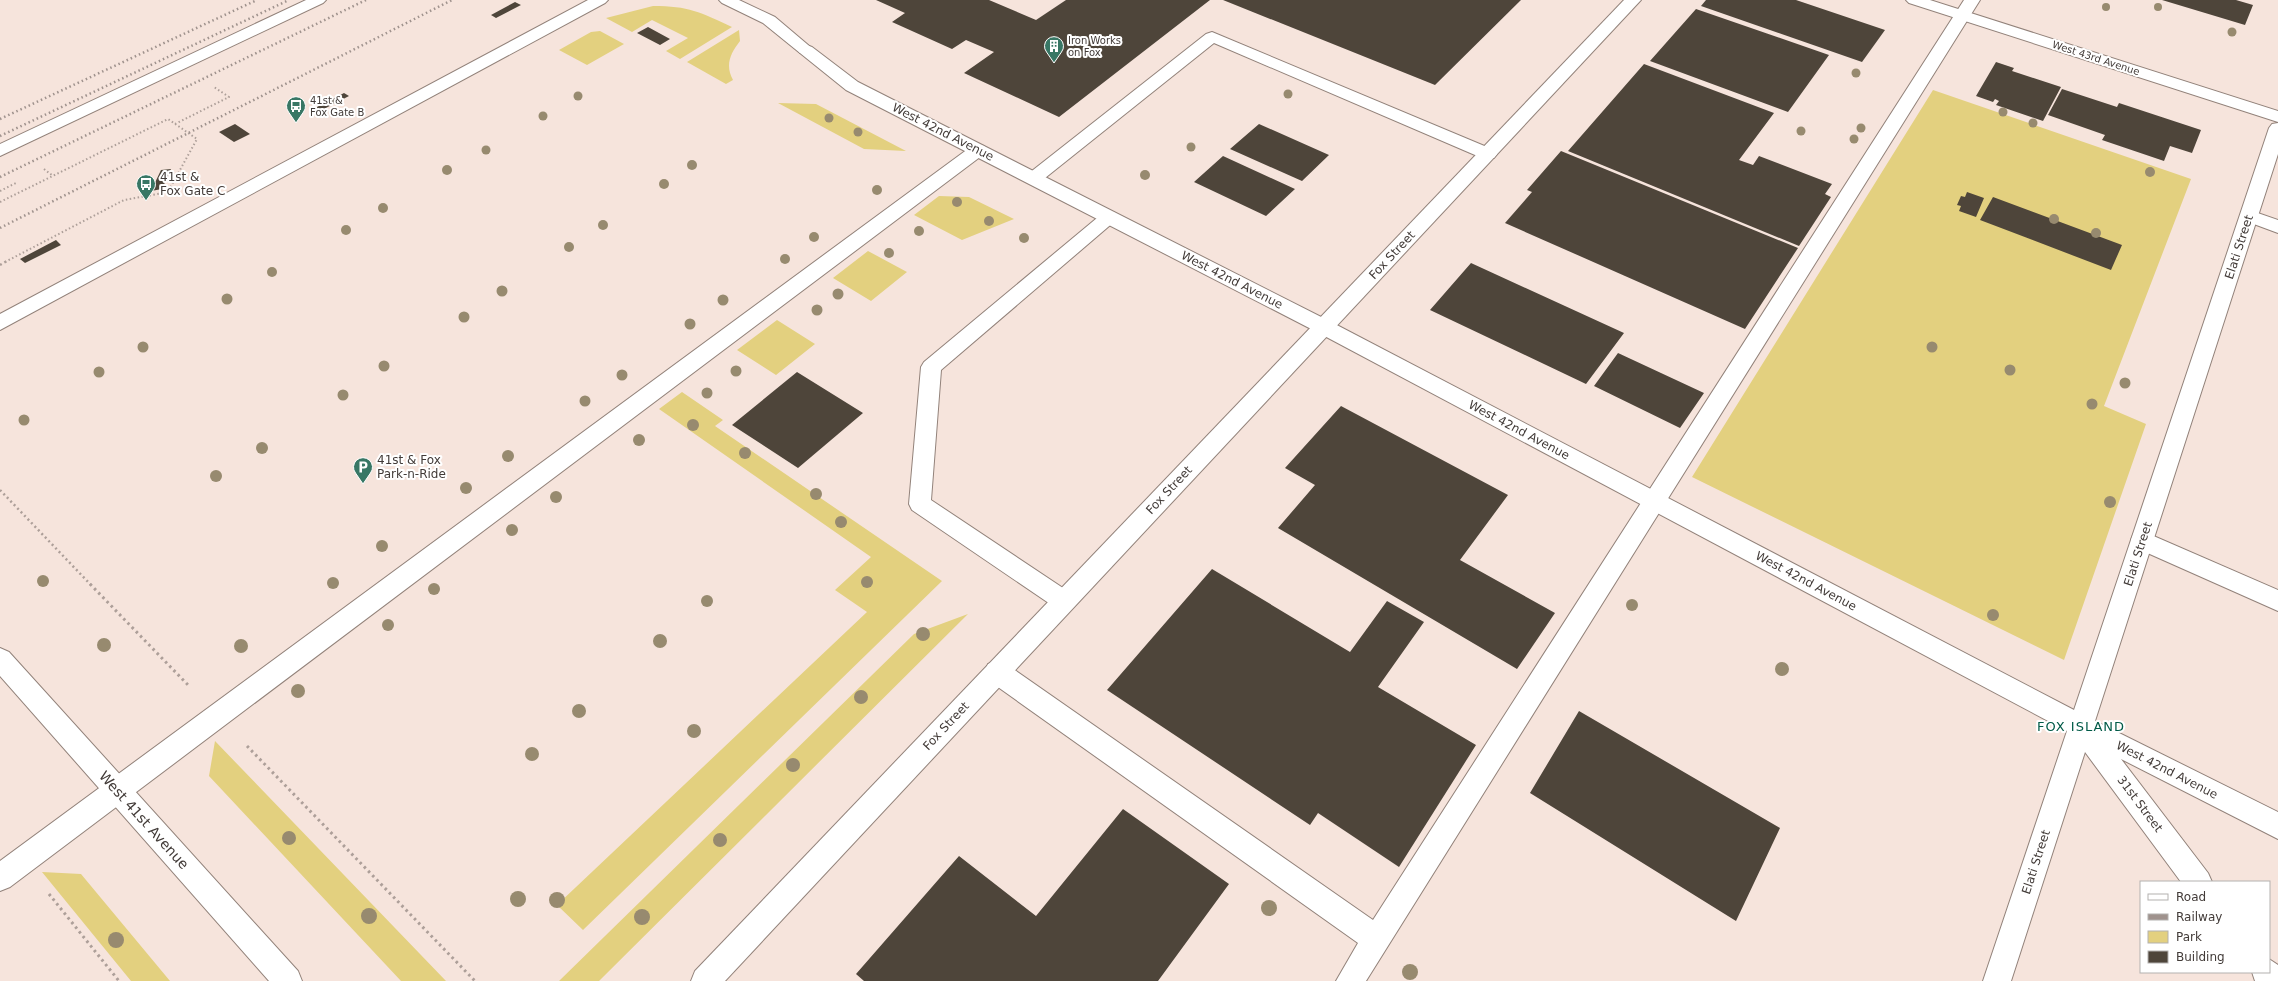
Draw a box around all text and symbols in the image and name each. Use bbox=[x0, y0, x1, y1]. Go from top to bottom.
building icon: Iron Works on Fox bbox=[1043, 35, 1065, 63]
place label: Iron Works on Fox bbox=[1068, 35, 1121, 58]
street label: West 43rd Avenue bbox=[2051, 39, 2141, 77]
bus stop icon: 41st & Fox Gate B bbox=[285, 95, 307, 123]
place label: 41st & Fox Gate B bbox=[310, 95, 364, 118]
street label: West 42nd Avenue bbox=[890, 100, 996, 164]
place label: 41st & Fox Gate C bbox=[160, 170, 225, 198]
bus stop icon: 41st & Fox Gate C bbox=[135, 173, 157, 201]
street label: Elati Street bbox=[2222, 213, 2256, 281]
street label: Fox Street bbox=[1366, 228, 1418, 282]
street label: West 42nd Avenue bbox=[1179, 248, 1285, 312]
street label: West 42nd Avenue bbox=[1466, 397, 1572, 463]
place label: 41st & Fox Park-n-Ride bbox=[377, 453, 446, 481]
parking icon: 41st & Fox Park-n-Ride bbox=[352, 456, 374, 484]
street label: Fox Street bbox=[1143, 463, 1195, 517]
street label: Elati Street bbox=[2121, 520, 2155, 588]
street label: West 42nd Avenue bbox=[1753, 548, 1859, 614]
street label: Fox Street bbox=[920, 699, 972, 753]
district label: FOX ISLAND bbox=[2037, 719, 2125, 734]
street label: West 42nd Avenue bbox=[2114, 738, 2220, 802]
street label: West 41st Avenue bbox=[96, 768, 192, 872]
street label: 31st Street bbox=[2114, 773, 2166, 835]
street label: Elati Street bbox=[2019, 828, 2053, 896]
legend bbox=[2140, 881, 2270, 973]
text: Road bbox=[2176, 890, 2206, 904]
text: Railway bbox=[2176, 910, 2222, 924]
text: Park bbox=[2176, 930, 2202, 944]
text: Building bbox=[2176, 950, 2225, 964]

